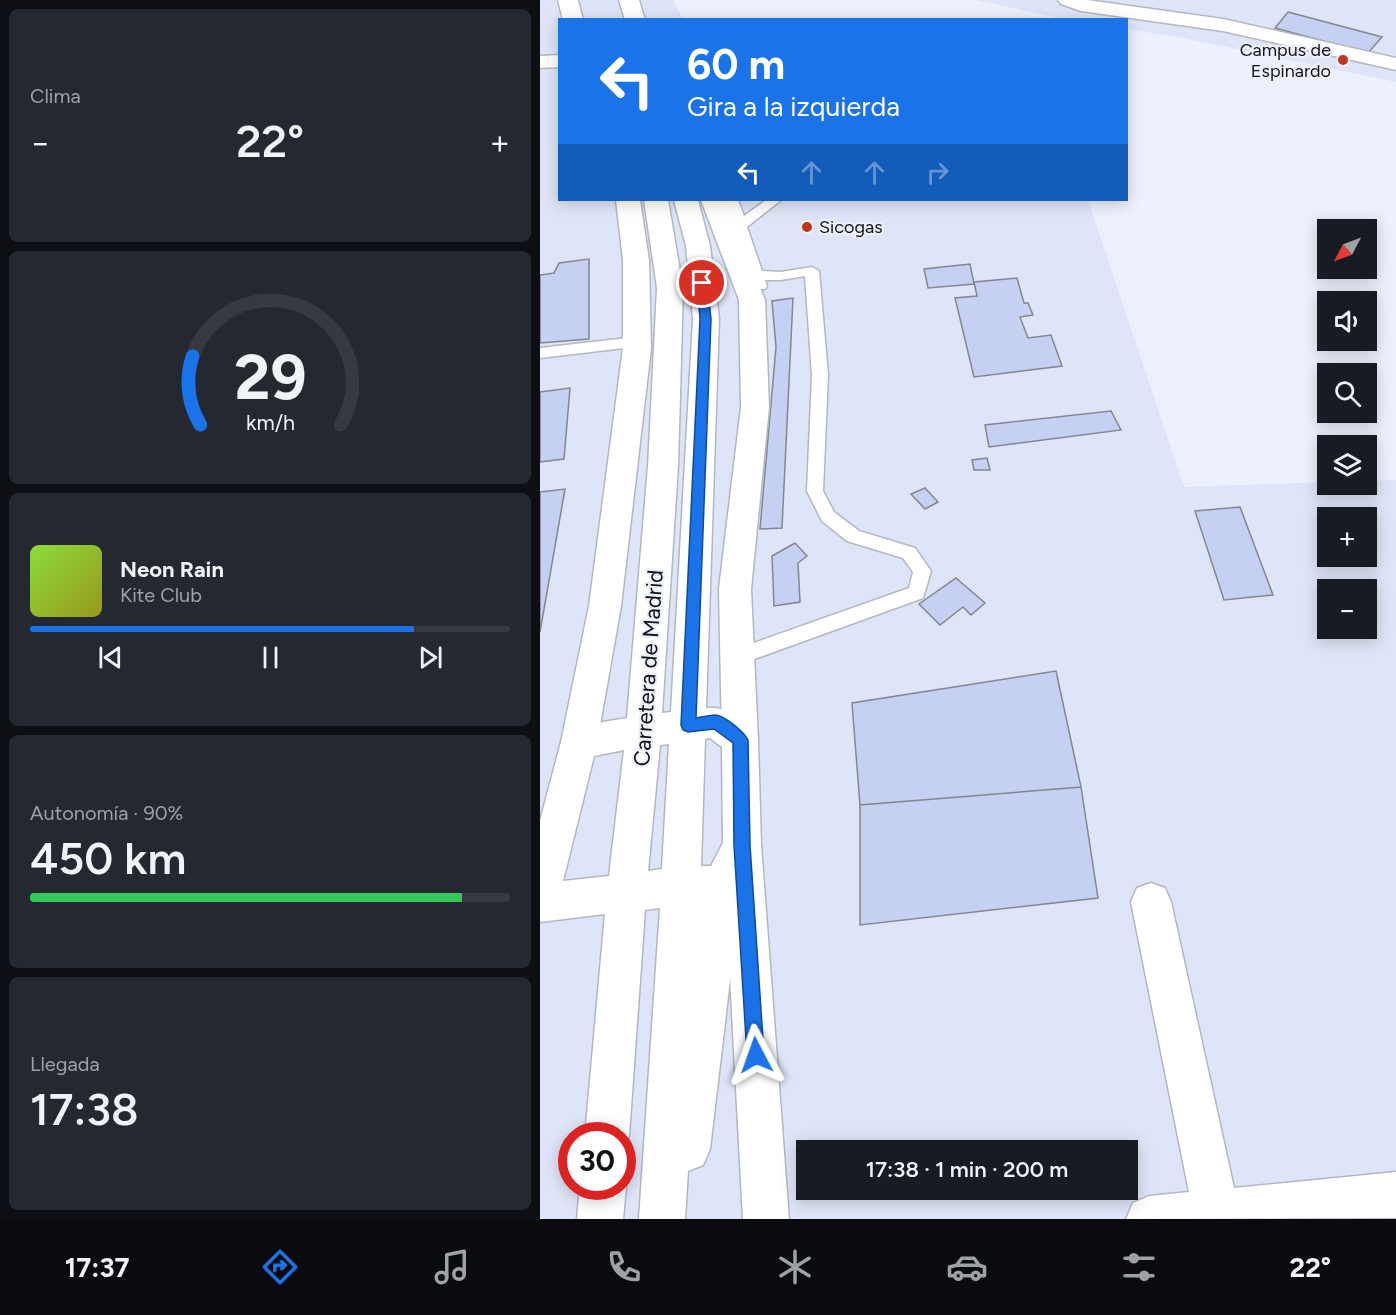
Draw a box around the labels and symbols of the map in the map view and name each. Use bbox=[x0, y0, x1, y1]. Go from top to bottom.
place label: Campus de Espinardo bbox=[1240, 39, 1331, 82]
marker: Campus de Espinardo bbox=[1336, 53, 1350, 67]
place label: Sicogas bbox=[819, 216, 883, 238]
north arrow bbox=[1317, 219, 1377, 279]
marker: Sicogas bbox=[800, 220, 814, 234]
pin bbox=[676, 257, 727, 308]
street label: Carretera de Madrid bbox=[628, 569, 669, 767]
position arrow bbox=[724, 1023, 788, 1087]
speed limit sign: 30 bbox=[558, 1122, 636, 1200]

